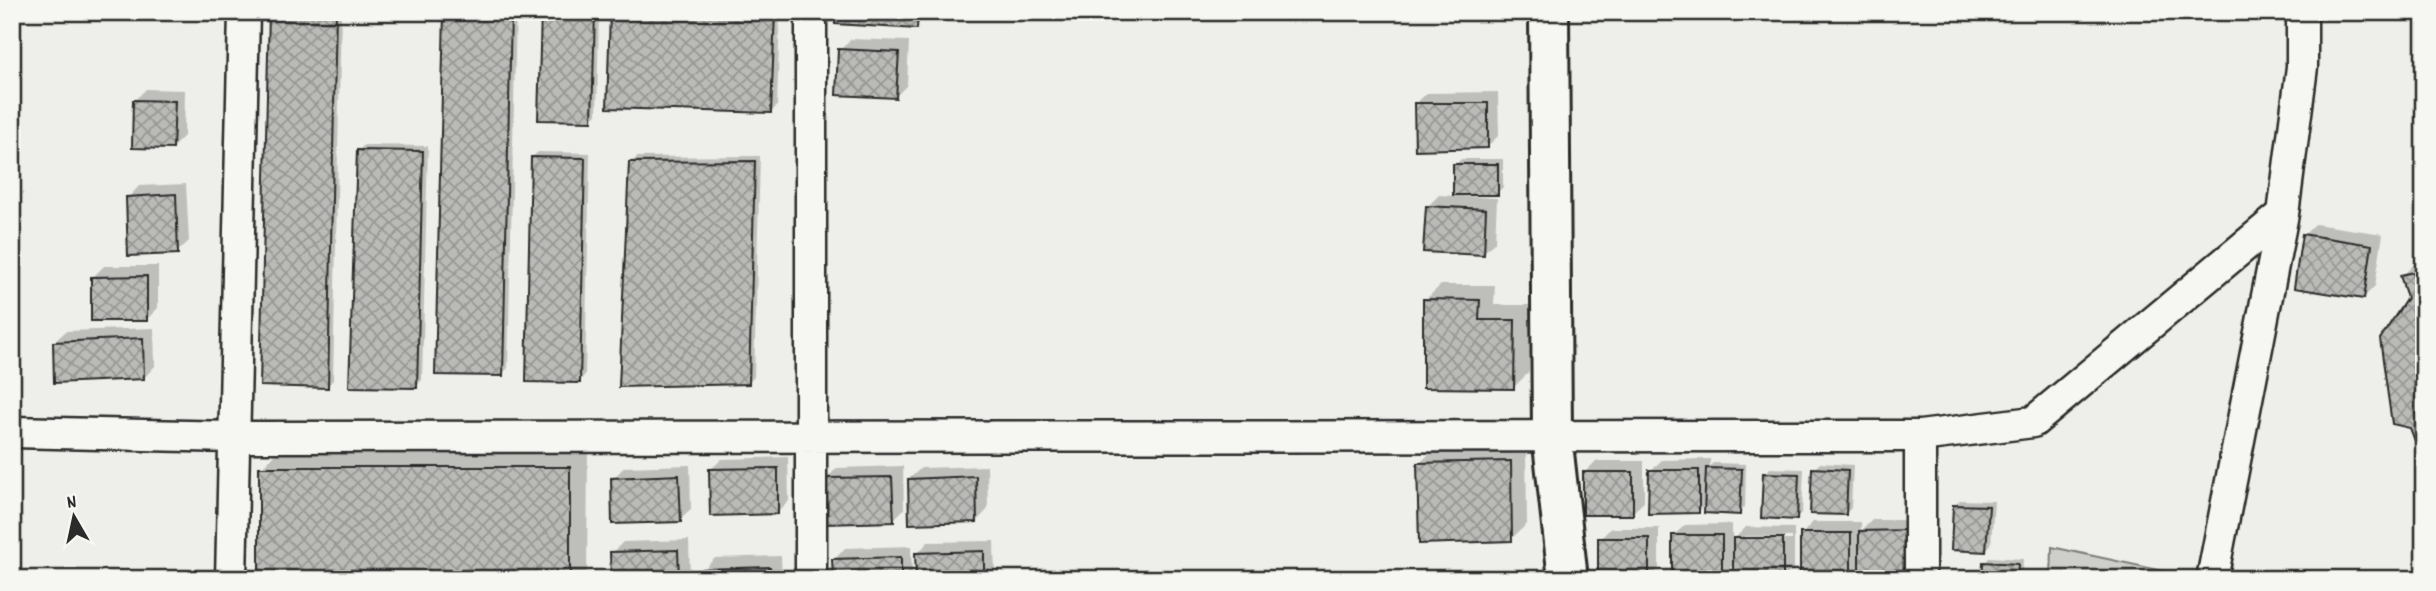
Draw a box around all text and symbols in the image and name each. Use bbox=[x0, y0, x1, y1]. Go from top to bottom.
north arrow bbox=[38, 482, 108, 552]
text: N bbox=[65, 490, 79, 518]

